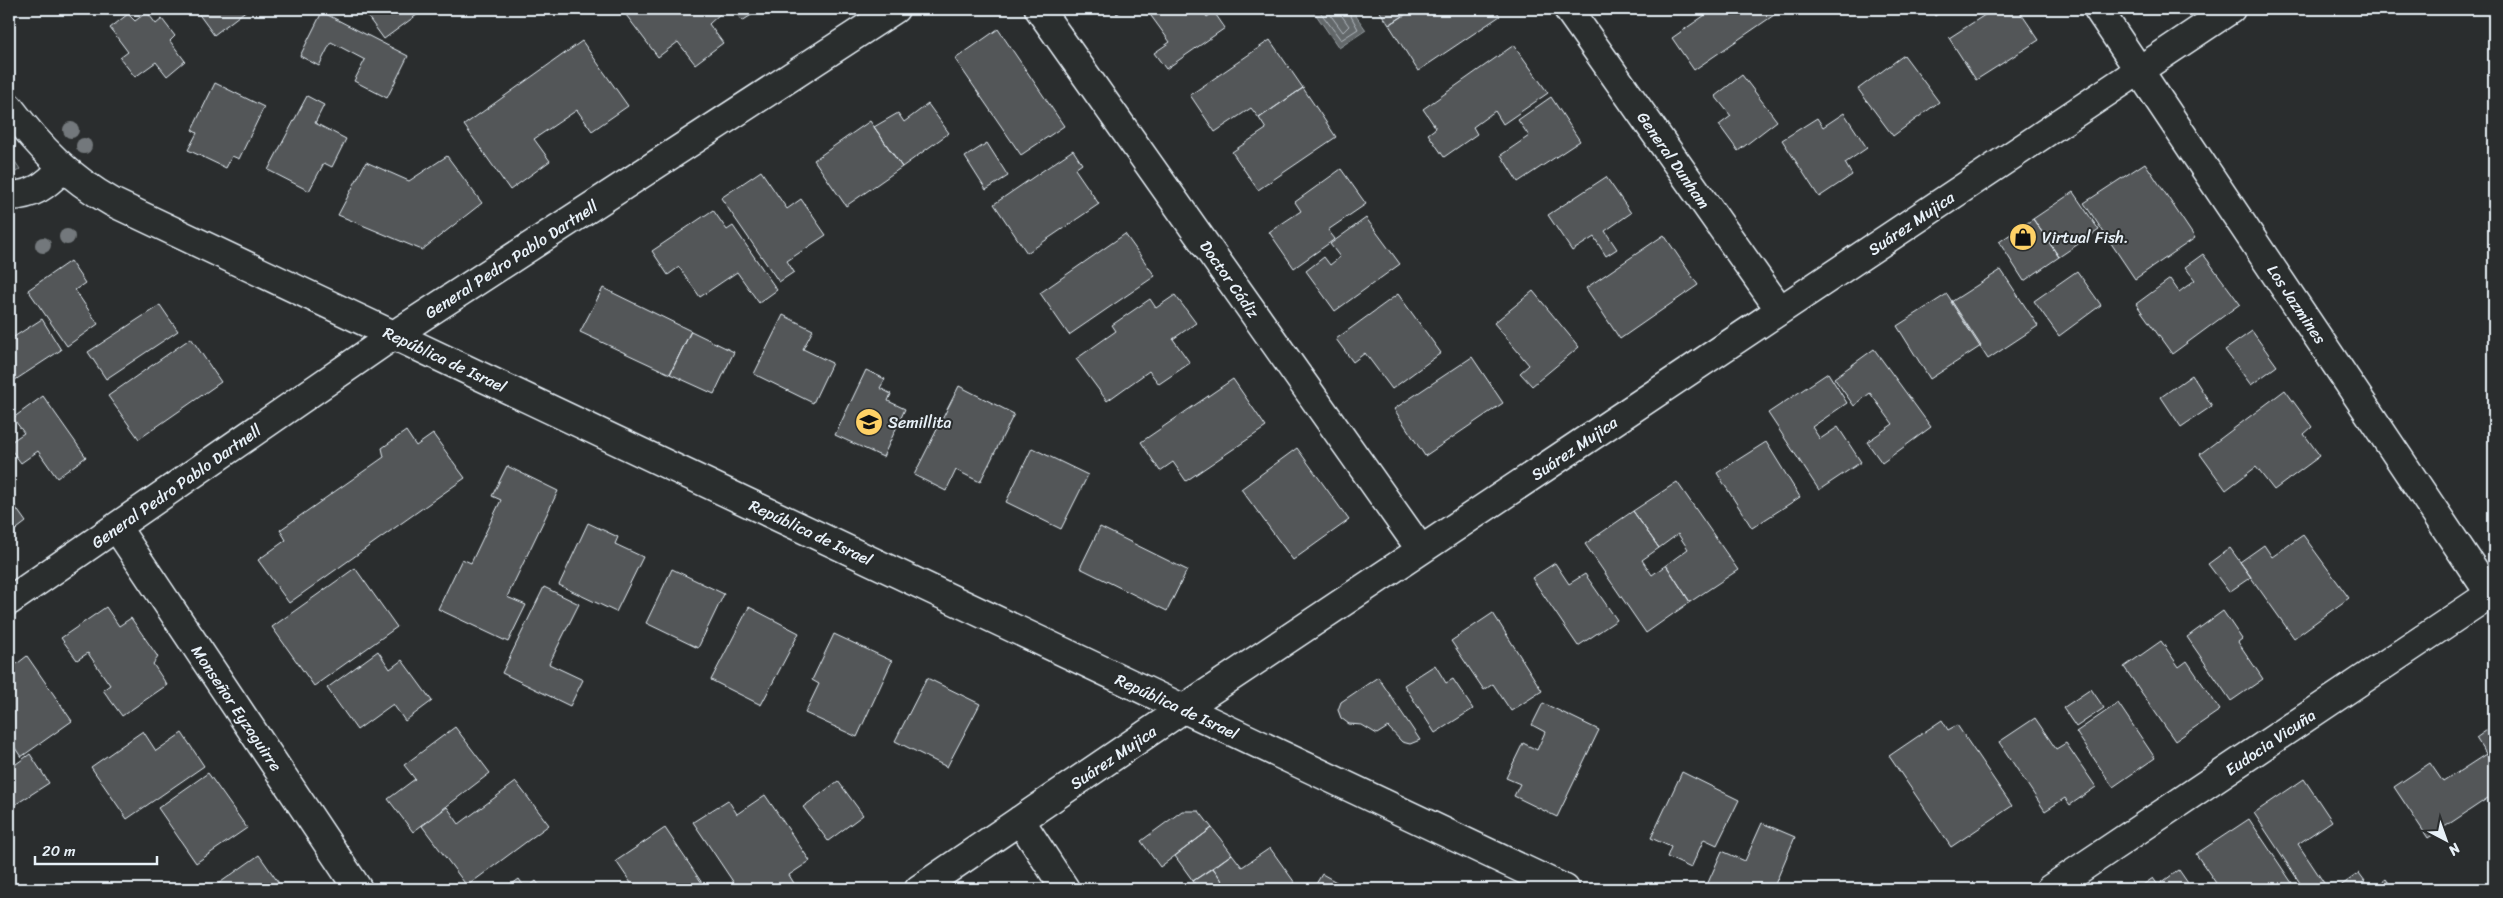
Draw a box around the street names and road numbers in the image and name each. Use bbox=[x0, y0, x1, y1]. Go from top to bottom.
street label: General Dunham bbox=[1629, 105, 1718, 215]
street label: Suárez Mujica bbox=[1862, 183, 1962, 263]
street label: General Pedro Pablo Dartnell bbox=[418, 192, 604, 327]
street label: Doctor Cádiz bbox=[1192, 234, 1268, 325]
street label: Los Jazmines bbox=[2259, 258, 2334, 351]
street label: República de Israel bbox=[378, 318, 512, 401]
street label: Suárez Mujica bbox=[1525, 408, 1625, 488]
street label: General Pedro Pablo Dartnell bbox=[85, 416, 268, 556]
street label: República de Israel bbox=[744, 491, 878, 574]
street label: Monseñor Eyzaguirre bbox=[183, 639, 290, 778]
street label: República de Israel bbox=[1110, 665, 1244, 748]
street label: Eudocia Vicuña bbox=[2219, 701, 2322, 784]
street label: Suárez Mujica bbox=[1064, 717, 1164, 797]

